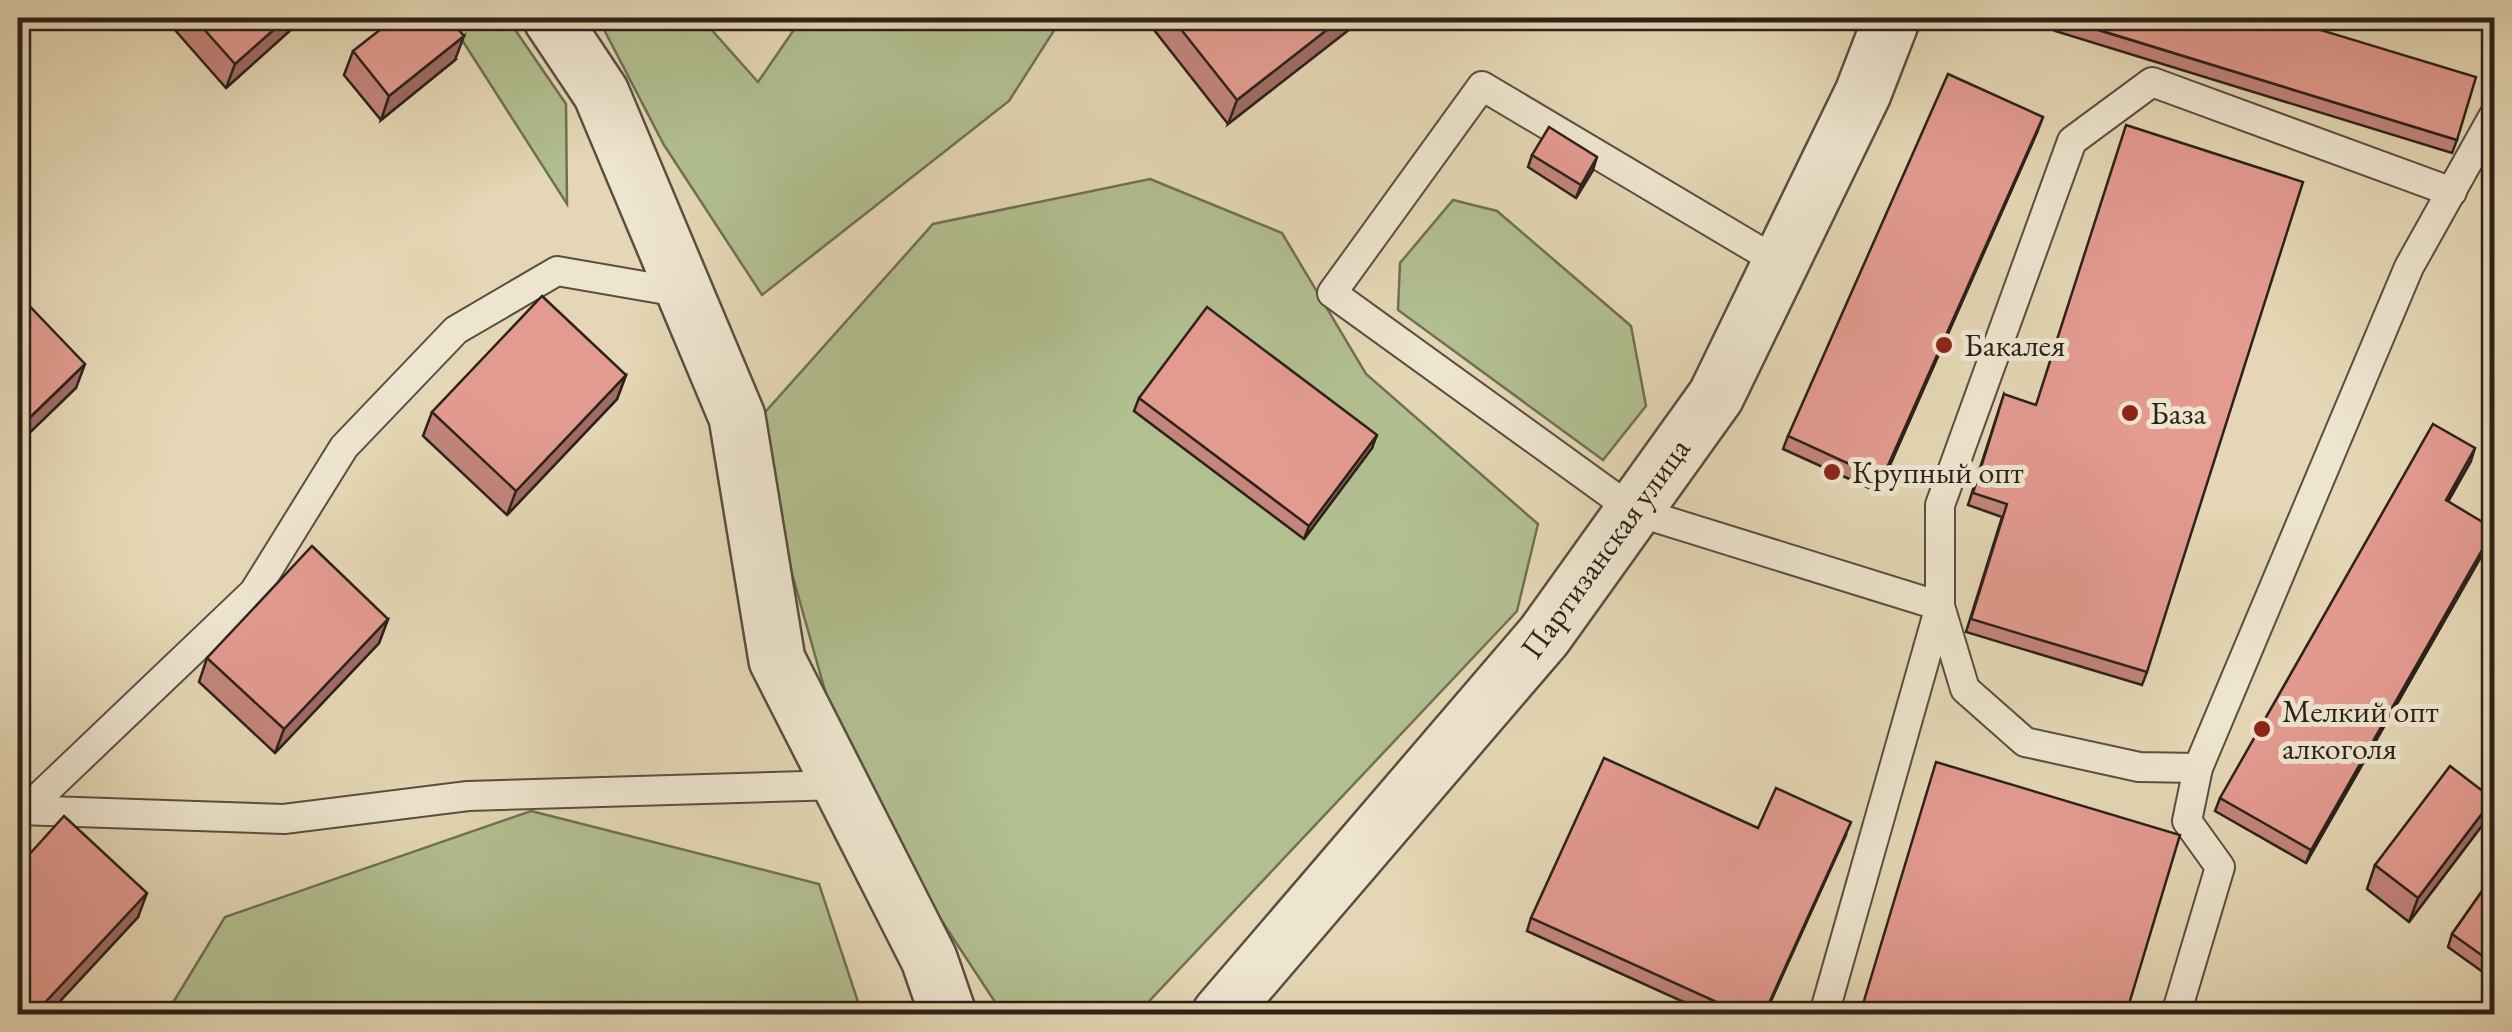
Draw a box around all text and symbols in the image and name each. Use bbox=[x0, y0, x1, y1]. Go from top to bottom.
place label: Бакалея bbox=[1964, 324, 2065, 366]
marker: Бакалея bbox=[1933, 334, 1955, 356]
place label: База bbox=[2150, 392, 2206, 434]
marker: База bbox=[2119, 402, 2141, 424]
street label: Партизанская улица bbox=[1511, 429, 1699, 667]
place label: Крупный опт bbox=[1852, 451, 2024, 493]
marker: Крупный опт bbox=[1821, 461, 1843, 483]
place label: Мелкий опт алкоголя bbox=[2282, 690, 2439, 769]
marker: Мелкий опт алкоголя bbox=[2251, 718, 2273, 740]

